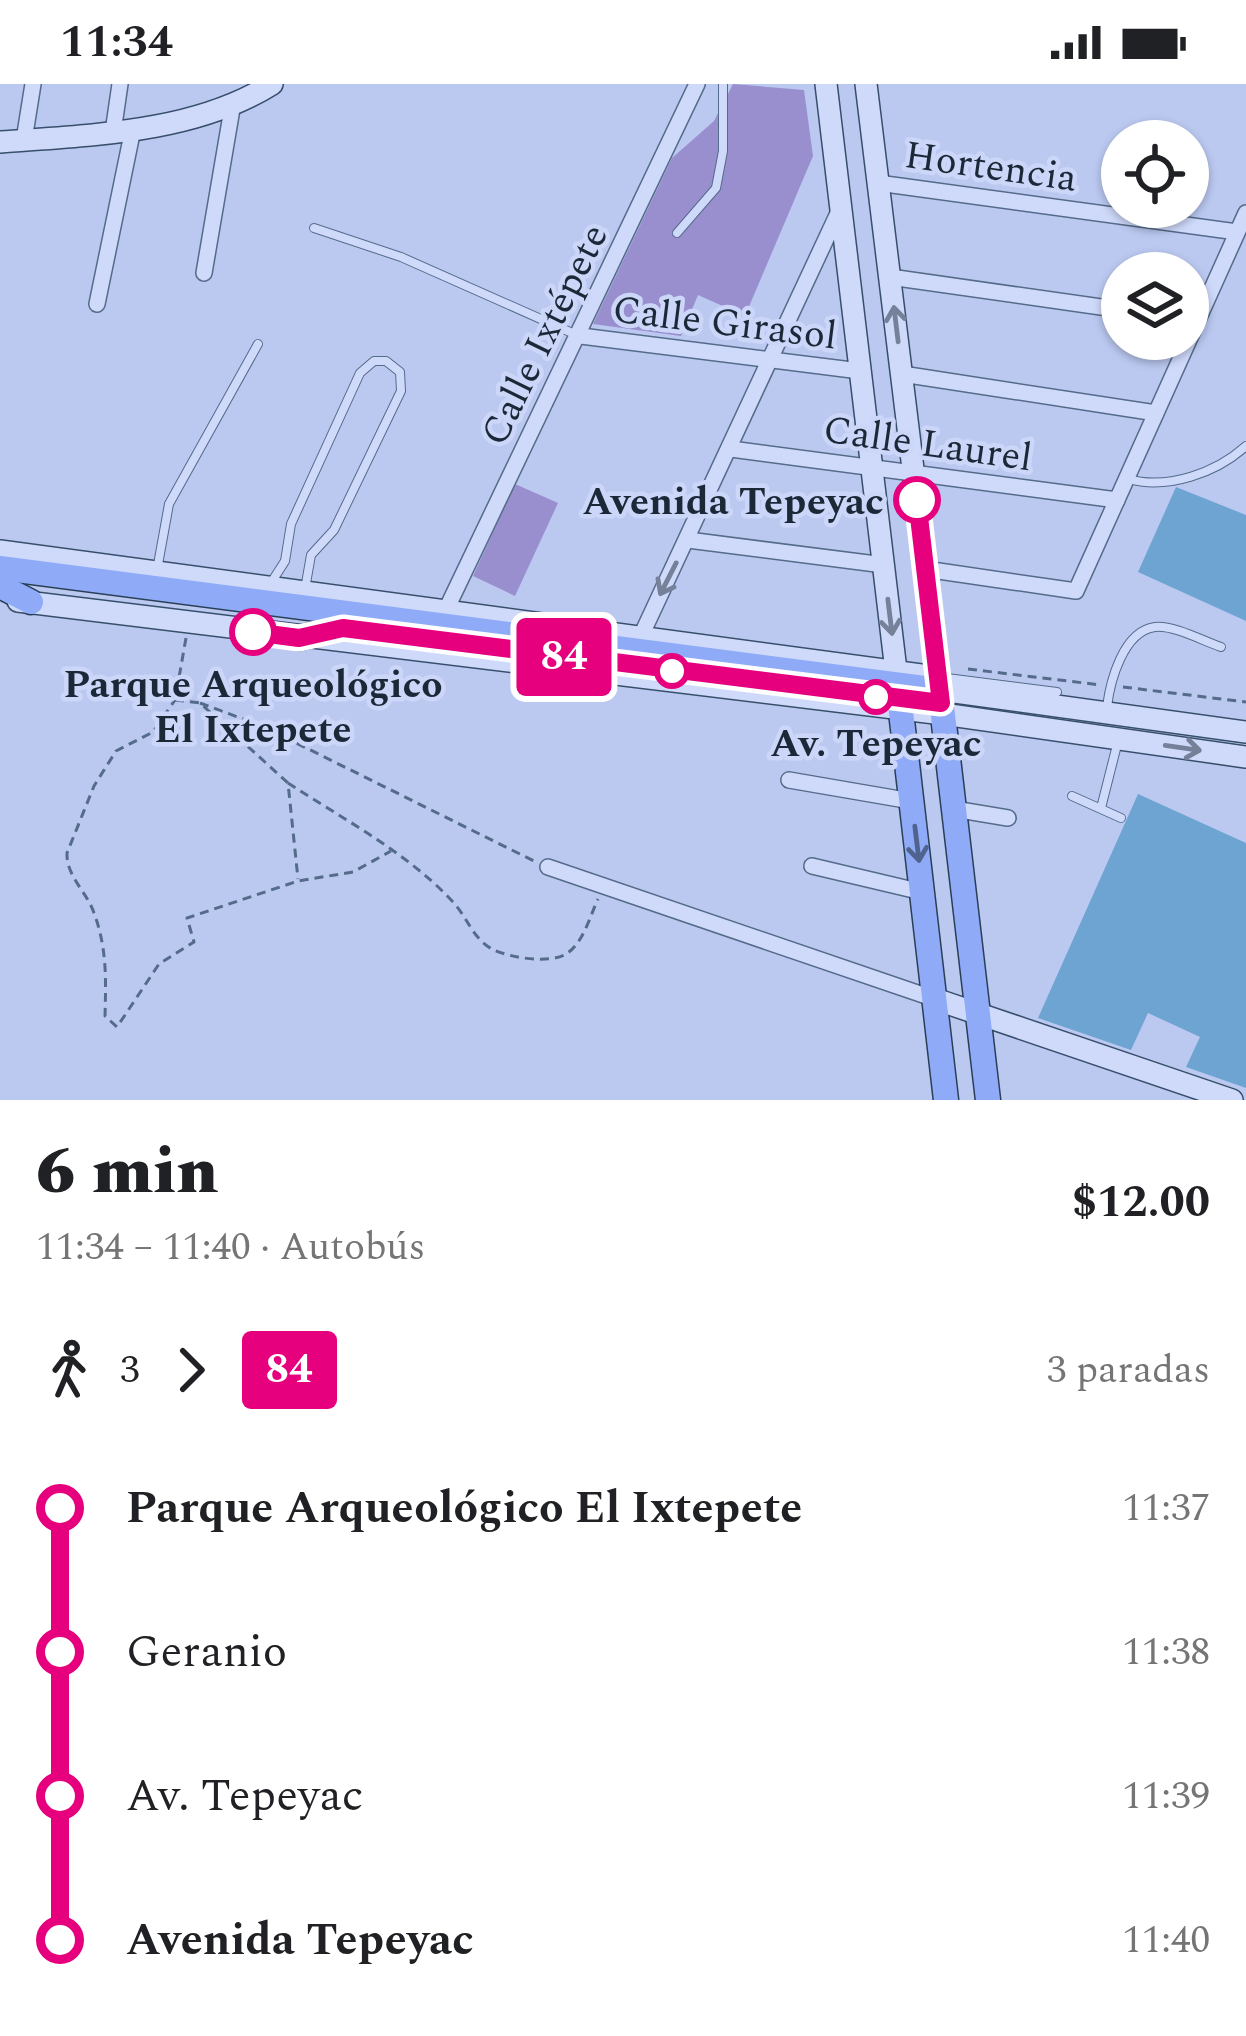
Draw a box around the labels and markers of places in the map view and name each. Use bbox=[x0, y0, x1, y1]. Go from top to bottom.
place label: Avenida Tepeyac bbox=[583, 473, 884, 532]
marker: Avenida Tepeyac bbox=[895, 478, 939, 522]
marker: Parque Arqueológico El Ixtepete bbox=[231, 610, 275, 654]
unlabelled marker bbox=[656, 655, 688, 687]
place label: Parque Arqueológico El Ixtepete bbox=[63, 656, 443, 760]
marker: Av. Tepeyac bbox=[860, 681, 892, 713]
place label: Av. Tepeyac bbox=[770, 715, 982, 774]

